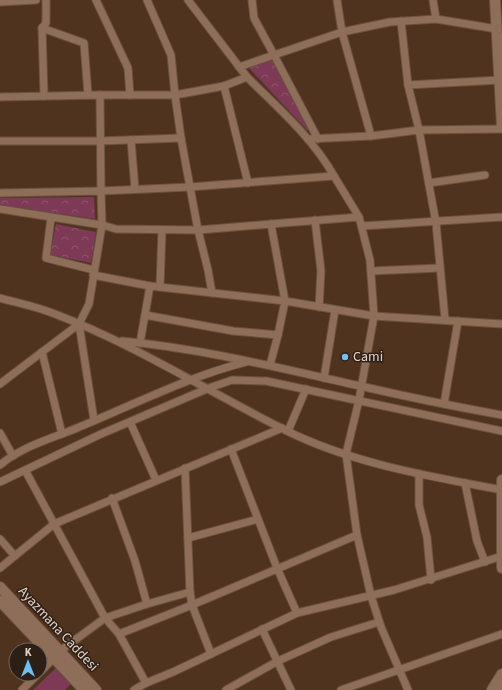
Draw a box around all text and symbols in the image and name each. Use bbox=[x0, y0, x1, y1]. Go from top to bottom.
place label: Cami bbox=[353, 347, 383, 367]
marker: Cami bbox=[340, 352, 350, 362]
street label: Ayazmana Caddesi bbox=[13, 582, 103, 676]
north arrow bbox=[8, 642, 48, 682]
text: K bbox=[25, 645, 32, 660]

